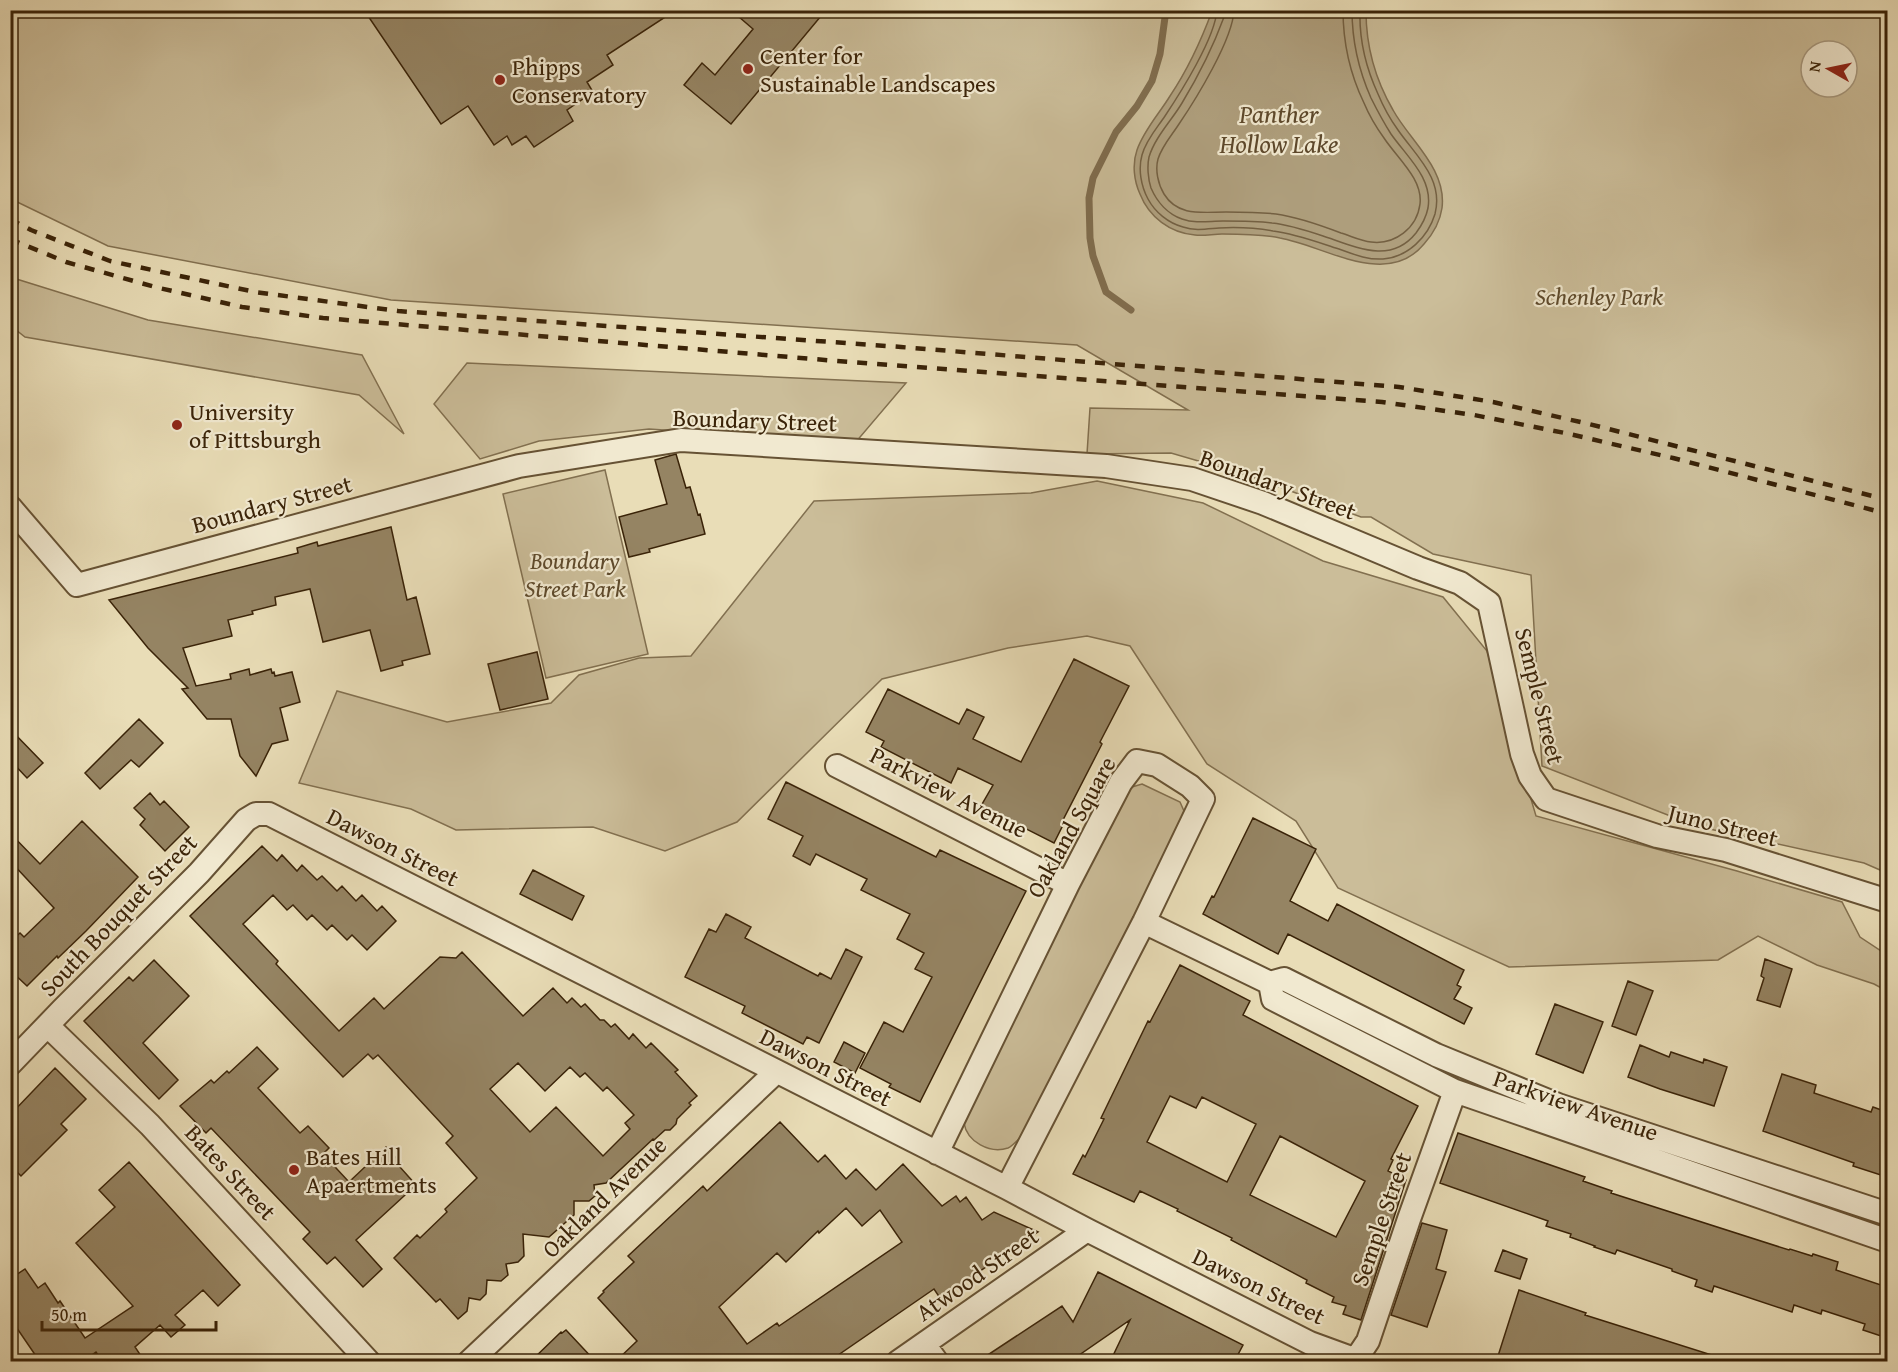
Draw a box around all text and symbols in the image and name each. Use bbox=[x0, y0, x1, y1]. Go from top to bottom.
place label: Center for Sustainable Landscapes bbox=[760, 38, 996, 101]
north arrow bbox=[1799, 39, 1859, 99]
place label: Phipps Conservatory bbox=[512, 49, 647, 112]
text: N bbox=[1801, 59, 1827, 74]
marker: Center for Sustainable Landscapes bbox=[741, 62, 755, 76]
marker: Phipps Conservatory bbox=[493, 73, 507, 87]
water label: Panther Hollow Lake bbox=[1219, 94, 1338, 163]
park label: Schenley Park bbox=[1535, 279, 1663, 314]
place label: University of Pittsburgh bbox=[189, 394, 322, 457]
street label: Boundary Street bbox=[672, 400, 838, 440]
marker: University of Pittsburgh bbox=[170, 418, 184, 432]
street label: Boundary Street bbox=[1195, 439, 1362, 529]
street label: Boundary Street bbox=[188, 466, 356, 542]
park label: Boundary Street Park bbox=[524, 543, 626, 606]
street label: Semple Street bbox=[1506, 624, 1574, 768]
street label: Parkview Avenue bbox=[864, 737, 1034, 847]
street label: Oakland Square bbox=[1018, 750, 1124, 904]
street label: Juno Street bbox=[1661, 794, 1782, 856]
street label: Dawson Street bbox=[321, 799, 465, 895]
street label: South Bouquet Street bbox=[31, 825, 205, 1004]
street label: Dawson Street bbox=[754, 1019, 898, 1115]
street label: Parkview Avenue bbox=[1489, 1060, 1663, 1150]
street label: Bates Street bbox=[177, 1116, 285, 1228]
street label: Oakland Avenue bbox=[534, 1128, 674, 1266]
place label: Bates Hill Apaertments bbox=[306, 1139, 437, 1202]
street label: Semple Street bbox=[1342, 1147, 1420, 1291]
marker: Bates Hill Apaertments bbox=[287, 1163, 301, 1177]
street label: Atwood Street bbox=[908, 1218, 1046, 1329]
street label: Dawson Street bbox=[1187, 1239, 1332, 1333]
scale bar bbox=[42, 1294, 216, 1332]
text: 50 m bbox=[51, 1301, 87, 1328]

